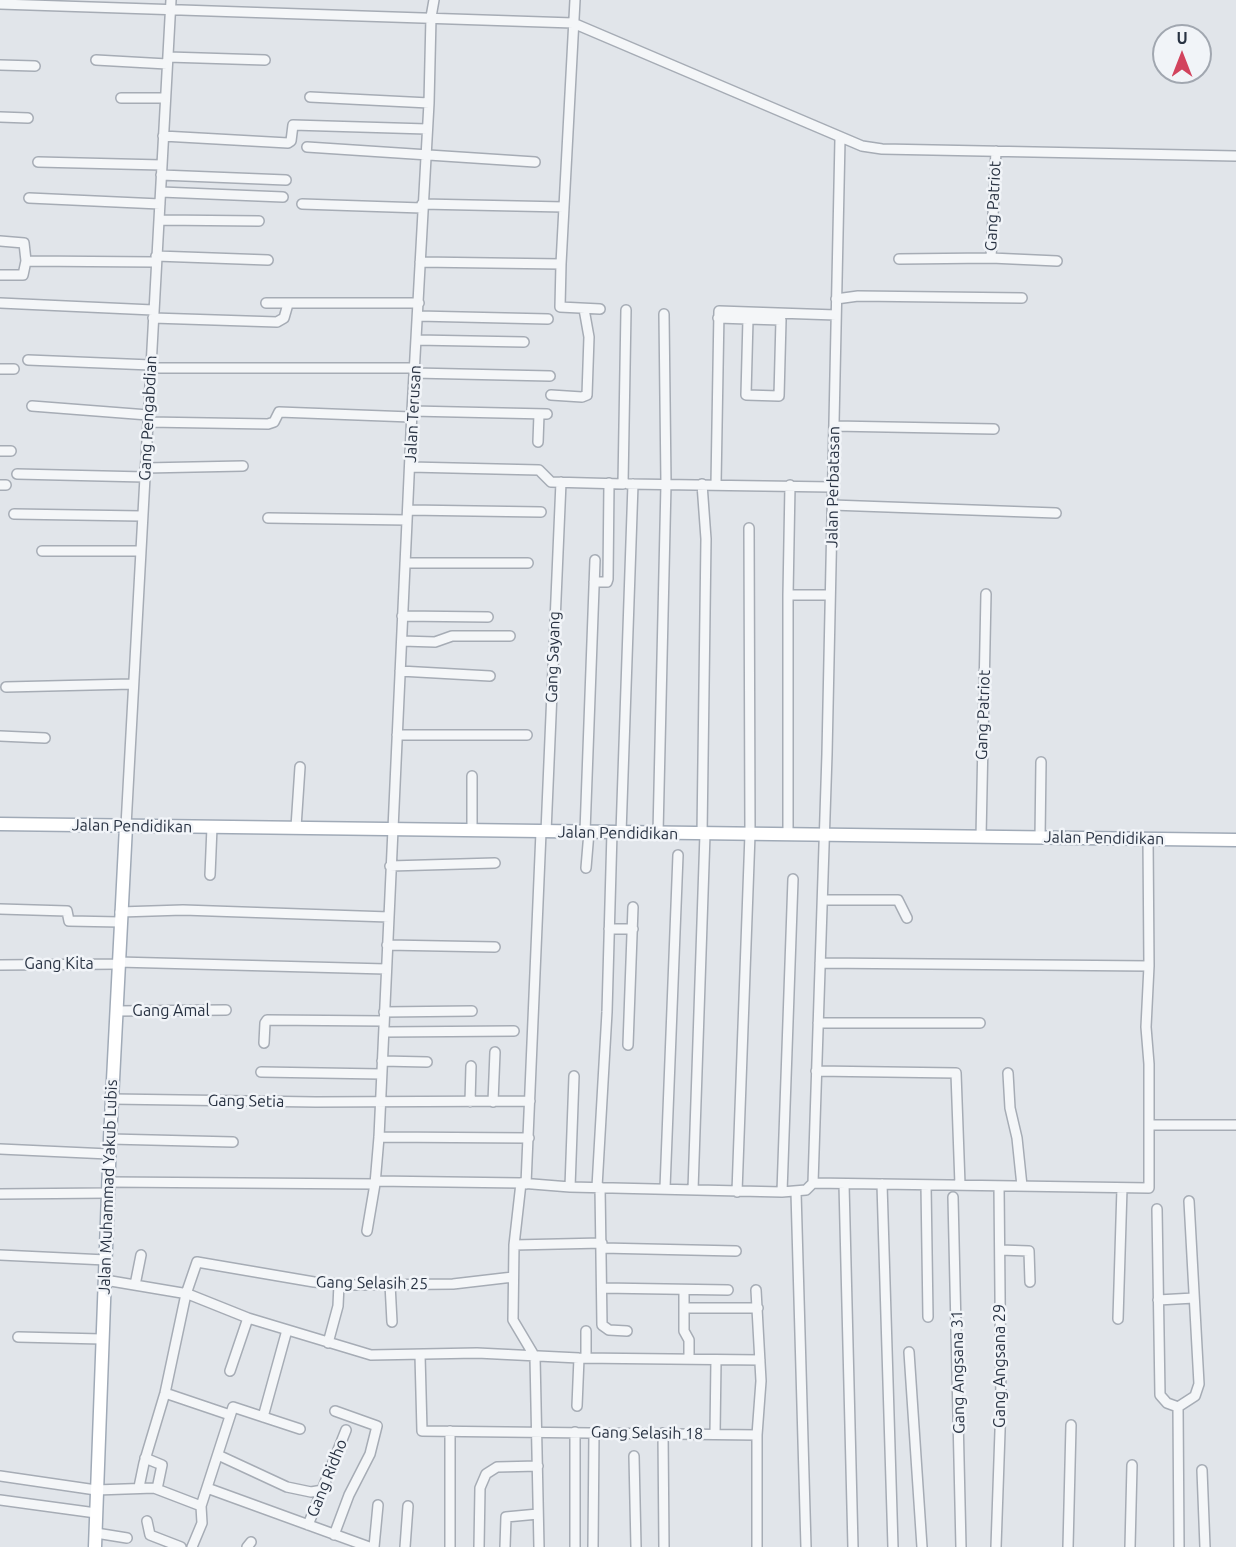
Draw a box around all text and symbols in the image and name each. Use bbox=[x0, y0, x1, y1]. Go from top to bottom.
north arrow bbox=[1152, 24, 1212, 84]
text: U bbox=[1176, 29, 1188, 47]
street label: Gang Patriot bbox=[981, 160, 1005, 252]
street label: Gang Pengabdian bbox=[135, 355, 161, 481]
street label: Jalan Terusan bbox=[401, 365, 425, 463]
street label: Jalan Perbatasan bbox=[822, 426, 844, 548]
street label: Gang Sayang bbox=[542, 611, 564, 703]
street label: Gang Patriot bbox=[972, 670, 994, 760]
street label: Jalan Pendidikan bbox=[72, 815, 192, 837]
street label: Jalan Pendidikan bbox=[558, 822, 678, 844]
street label: Jalan Pendidikan bbox=[1044, 827, 1164, 849]
street label: Gang Kita bbox=[24, 954, 94, 974]
street label: Gang Amal bbox=[132, 1001, 210, 1021]
street label: Jalan Muhammad Yakub Lubis bbox=[95, 1079, 121, 1295]
street label: Gang Setia bbox=[208, 1091, 284, 1111]
street label: Gang Selasih 25 bbox=[316, 1272, 428, 1294]
street label: Gang Angsana 29 bbox=[990, 1304, 1010, 1428]
street label: Gang Angsana 31 bbox=[947, 1310, 969, 1434]
street label: Gang Selasih 18 bbox=[591, 1422, 703, 1444]
street label: Gang Ridho bbox=[303, 1436, 351, 1520]

